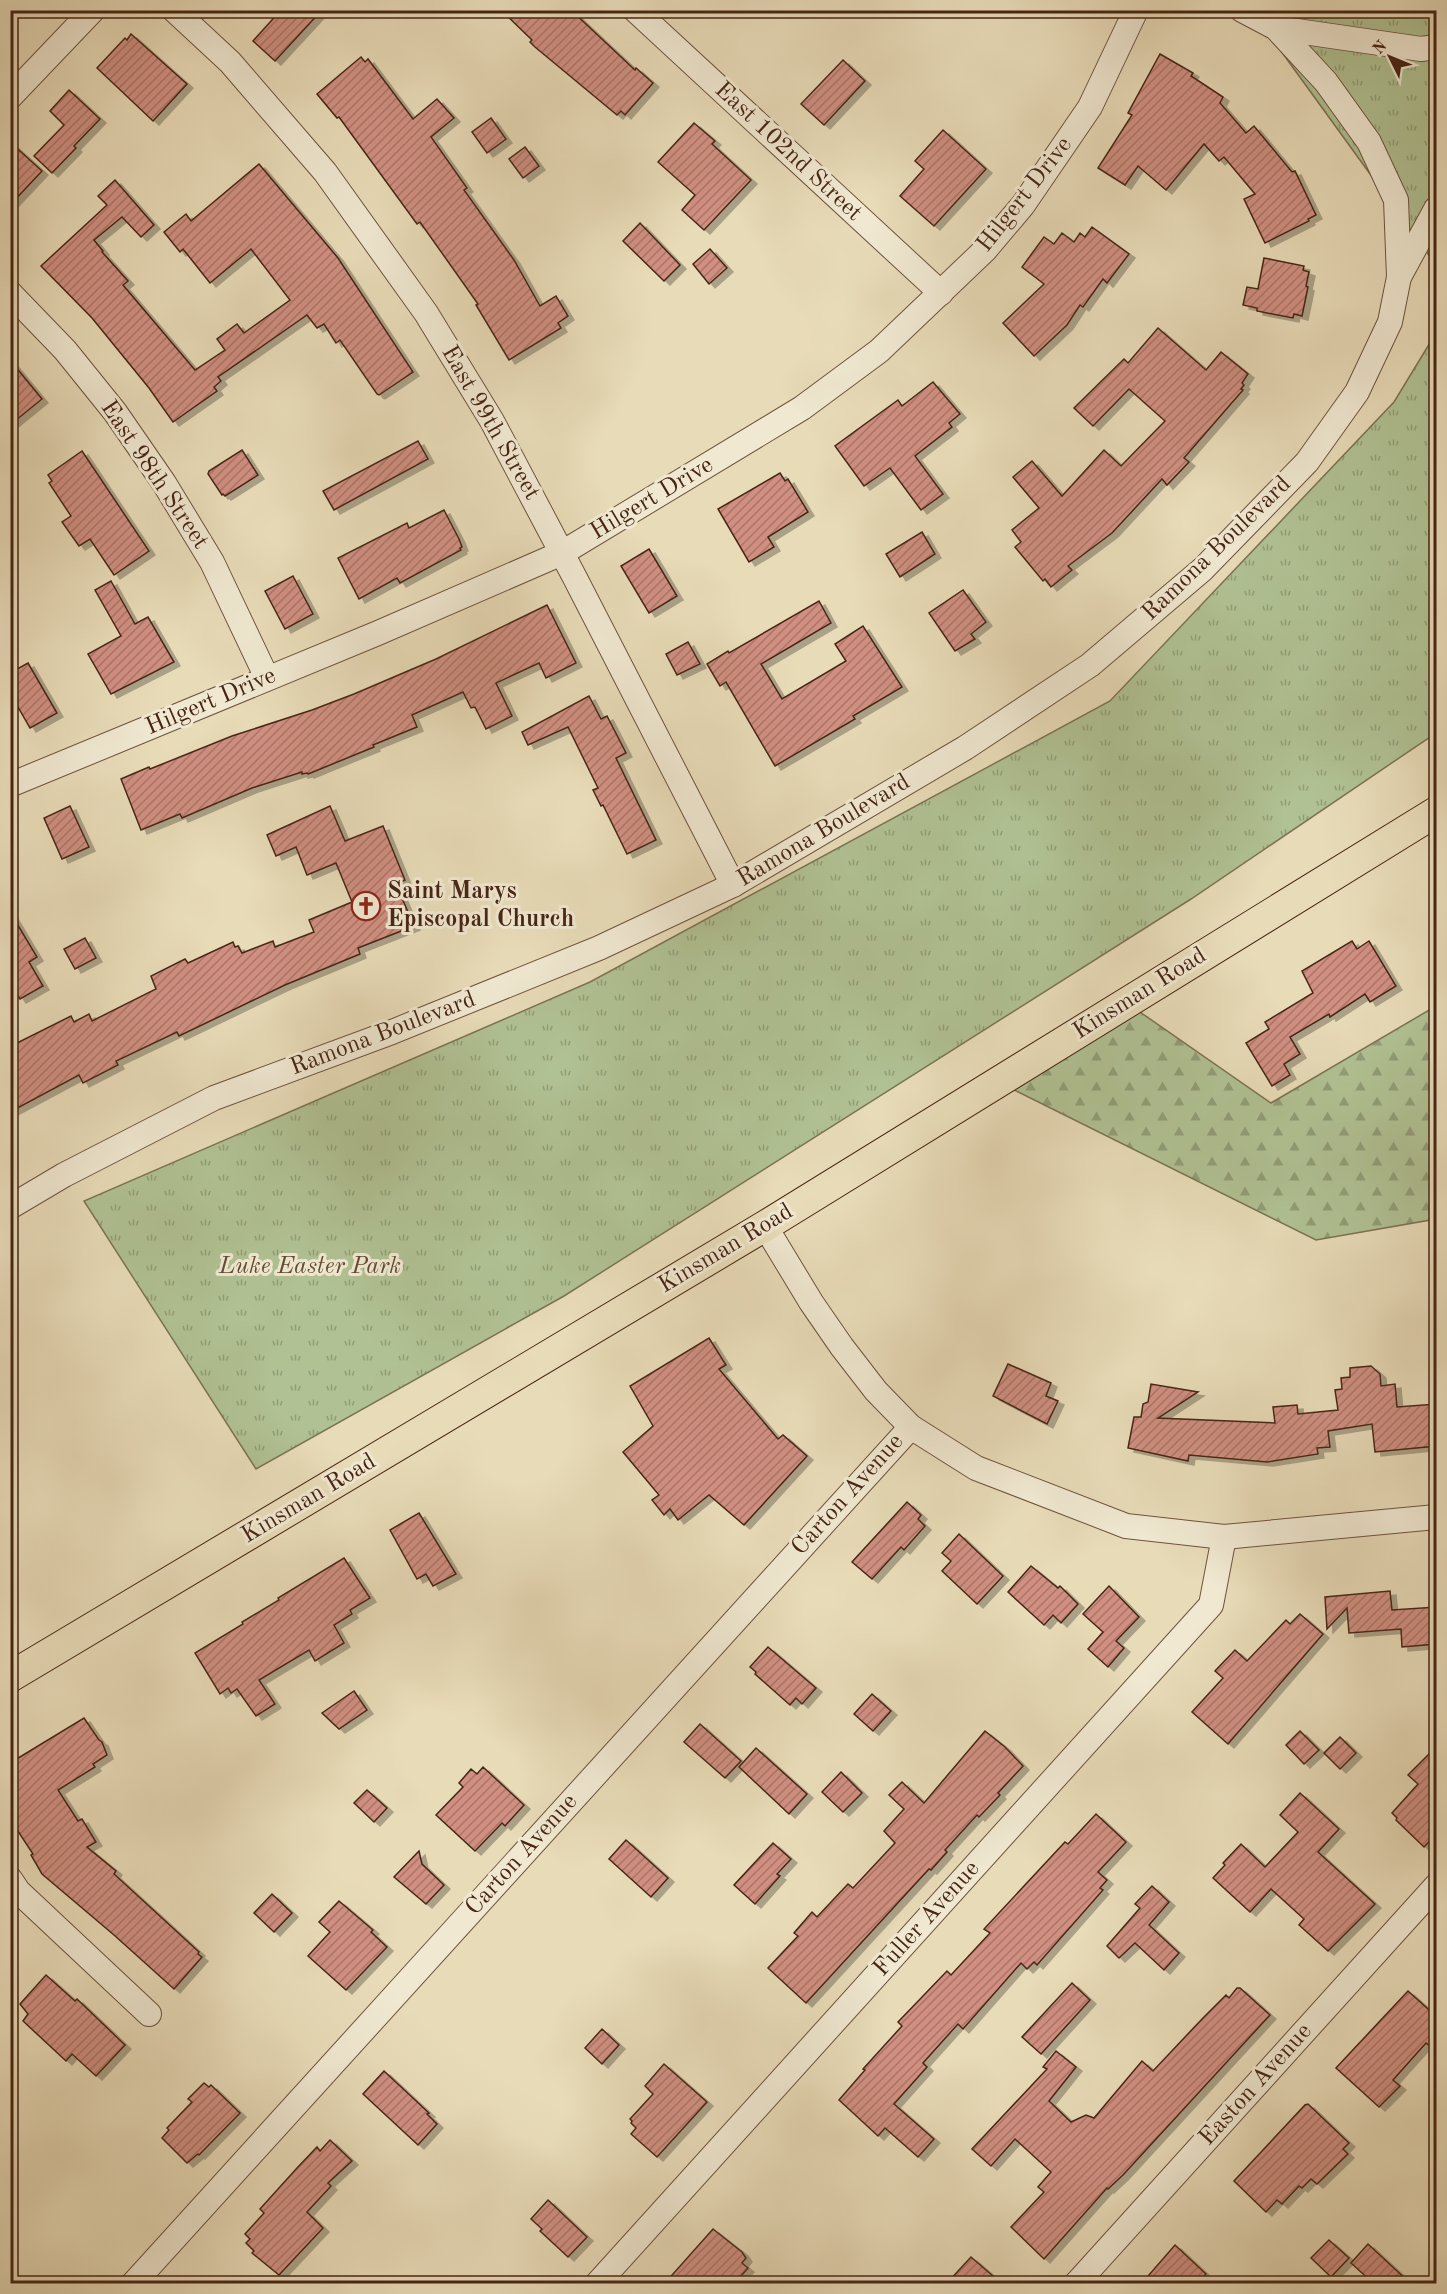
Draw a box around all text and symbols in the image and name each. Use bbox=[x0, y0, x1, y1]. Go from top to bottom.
north arrow bbox=[1360, 27, 1420, 87]
text: N bbox=[1370, 38, 1391, 58]
street label: East 102nd Street bbox=[710, 78, 866, 226]
street label: Hilgert Drive bbox=[973, 133, 1077, 257]
street label: East 99th Street bbox=[436, 342, 544, 504]
street label: East 98th Street bbox=[96, 396, 212, 554]
street label: Hilgert Drive bbox=[586, 453, 718, 545]
street label: Ramona Boulevard bbox=[1138, 472, 1296, 626]
street label: Hilgert Drive bbox=[143, 664, 279, 740]
street label: Ramona Boulevard bbox=[734, 770, 914, 892]
place label: Saint Marys Episcopal Church bbox=[387, 880, 574, 932]
church icon: Saint Marys Episcopal Church bbox=[350, 890, 382, 922]
street label: Kinsman Road bbox=[1069, 944, 1211, 1044]
street label: Ramona Boulevard bbox=[287, 988, 479, 1080]
street label: Kinsman Road bbox=[655, 1200, 797, 1298]
park label: Luke Easter Park bbox=[218, 1255, 401, 1279]
street label: Carton Avenue bbox=[788, 1430, 908, 1560]
street label: Kinsman Road bbox=[238, 1450, 380, 1548]
street label: Carton Avenue bbox=[462, 1790, 582, 1920]
street label: Fuller Avenue bbox=[869, 1857, 985, 1981]
street label: Easton Avenue bbox=[1195, 2019, 1317, 2151]

